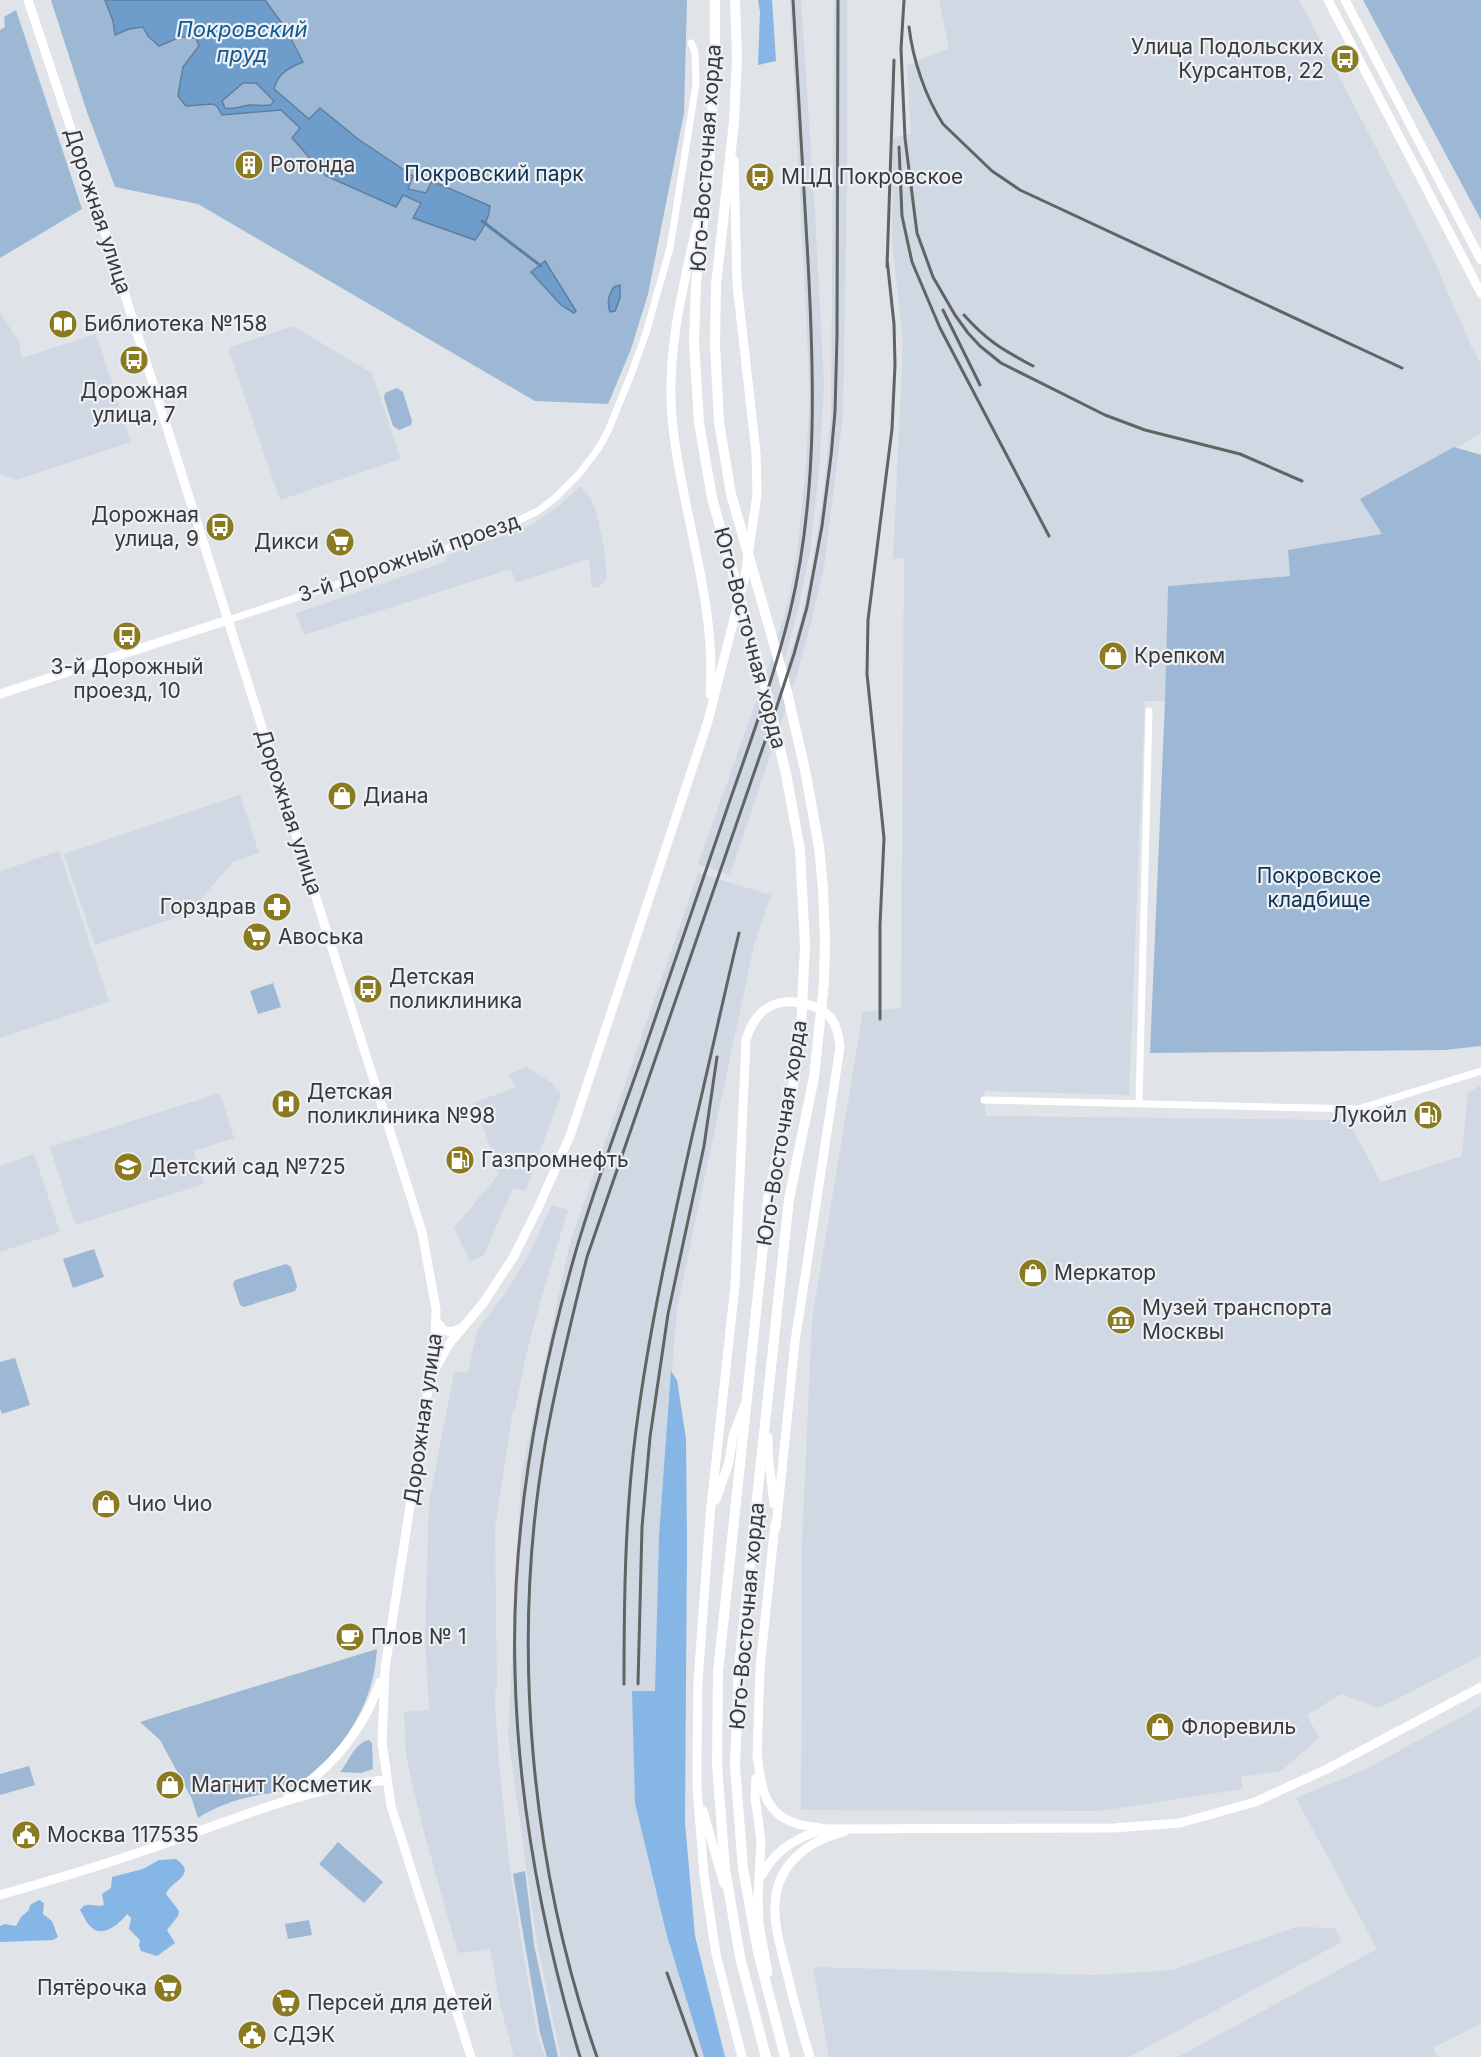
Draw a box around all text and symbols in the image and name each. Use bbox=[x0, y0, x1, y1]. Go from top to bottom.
water label: Покровский пруд bbox=[176, 16, 308, 67]
place label: Улица Подольских Курсантов, 22 bbox=[1131, 34, 1324, 83]
street label: Юго-Восточная хорда bbox=[685, 43, 726, 273]
bus stop icon: Улица Подольских Курсантов, 22 bbox=[1329, 43, 1361, 75]
street label: Дорожная улица bbox=[60, 125, 137, 297]
building icon: Ротонда bbox=[233, 149, 265, 181]
place label: Ротонда bbox=[270, 152, 355, 177]
park label: Покровский парк bbox=[404, 161, 584, 186]
bus stop icon: МЦД Покровское bbox=[744, 161, 776, 193]
place label: МЦД Покровское bbox=[781, 164, 963, 189]
library icon: Библиотека №158 bbox=[47, 308, 79, 340]
place label: Библиотека №158 bbox=[84, 311, 268, 336]
bus stop icon: Дорожная улица, 7 bbox=[118, 344, 150, 376]
place label: Дорожная улица, 7 bbox=[80, 378, 188, 427]
place label: Дорожная улица, 9 bbox=[91, 502, 199, 551]
street label: 3-й Дорожный проезд bbox=[295, 508, 523, 607]
bus stop icon: Дорожная улица, 9 bbox=[204, 511, 236, 543]
street label: Юго-Восточная хорда bbox=[709, 524, 792, 751]
supermarket icon: Дикси bbox=[324, 526, 356, 558]
place label: Дикси bbox=[254, 529, 319, 554]
bus stop icon: 3-й Дорожный проезд, 10 bbox=[111, 620, 143, 652]
shop icon: Крепком bbox=[1097, 640, 1129, 672]
place label: Крепком bbox=[1134, 643, 1225, 668]
place label: 3-й Дорожный проезд, 10 bbox=[50, 654, 204, 703]
street label: Дорожная улица bbox=[251, 726, 328, 898]
shop icon: Диана bbox=[326, 780, 358, 812]
place label: Диана bbox=[363, 783, 429, 808]
park label: Покровское кладбище bbox=[1257, 863, 1381, 912]
pharmacy icon: Горздрав bbox=[261, 891, 293, 923]
place label: Горздрав bbox=[160, 894, 256, 919]
supermarket icon: Авоська bbox=[241, 921, 273, 953]
place label: Авоська bbox=[278, 924, 364, 949]
place label: Детская поликлиника bbox=[389, 964, 522, 1013]
bus stop icon: Детская поликлиника bbox=[352, 973, 384, 1005]
street label: Юго-Восточная хорда bbox=[751, 1018, 812, 1248]
place label: Детская поликлиника №98 bbox=[307, 1079, 495, 1128]
hospital icon: Детская поликлиника №98 bbox=[270, 1088, 302, 1120]
fuel station icon: Лукойл bbox=[1412, 1099, 1444, 1131]
place label: Лукойл bbox=[1331, 1102, 1407, 1127]
fuel station icon: Газпромнефть bbox=[444, 1144, 476, 1176]
place label: Газпромнефть bbox=[481, 1147, 629, 1172]
school or university icon: Детский сад №725 bbox=[112, 1151, 144, 1183]
place label: Детский сад №725 bbox=[149, 1154, 346, 1179]
shop icon: Меркатор bbox=[1017, 1257, 1049, 1289]
place label: Меркатор bbox=[1054, 1260, 1156, 1285]
place label: Музей транспорта Москвы bbox=[1142, 1295, 1332, 1344]
museum icon: Музей транспорта Москвы bbox=[1105, 1304, 1137, 1336]
street label: Дорожная улица bbox=[398, 1331, 447, 1506]
shop icon: Чио Чио bbox=[90, 1488, 122, 1520]
place label: Чио Чио bbox=[127, 1491, 212, 1516]
street label: Юго-Восточная хорда bbox=[724, 1501, 769, 1731]
cafe icon: Плов № 1 bbox=[334, 1621, 366, 1653]
place label: Плов № 1 bbox=[371, 1624, 466, 1649]
shop icon: Флоревиль bbox=[1144, 1711, 1176, 1743]
place label: Флоревиль bbox=[1181, 1714, 1296, 1739]
shop icon: Магнит Косметик bbox=[154, 1769, 186, 1801]
place label: Магнит Косметик bbox=[191, 1772, 373, 1797]
public building icon: Москва 117535 bbox=[10, 1819, 42, 1851]
place label: Москва 117535 bbox=[47, 1822, 199, 1847]
supermarket icon: Пятёрочка bbox=[152, 1972, 184, 2004]
place label: Пятёрочка bbox=[37, 1975, 147, 2000]
supermarket icon: Персей для детей bbox=[270, 1987, 302, 2019]
place label: Персей для детей bbox=[307, 1990, 493, 2015]
public building icon: СДЭК bbox=[236, 2019, 268, 2051]
place label: СДЭК bbox=[273, 2022, 335, 2047]

